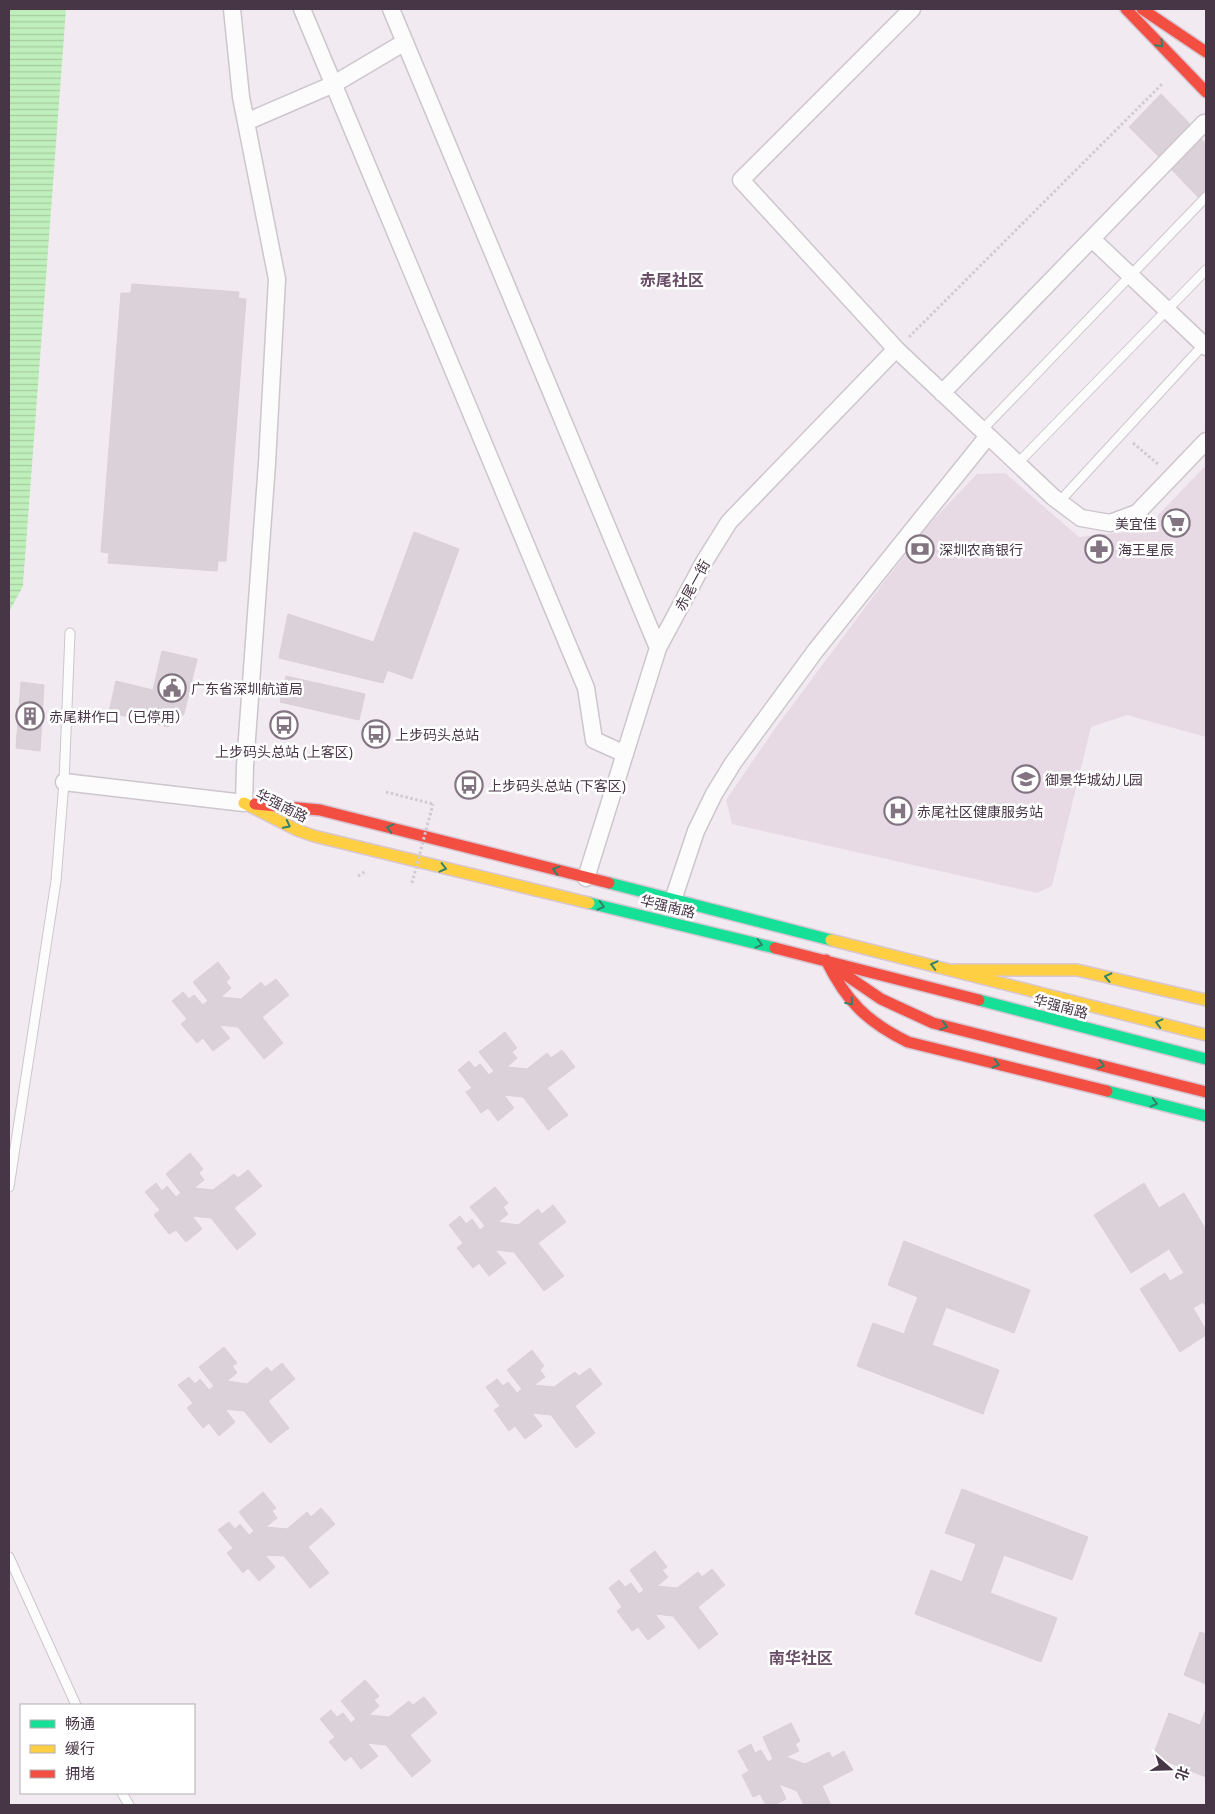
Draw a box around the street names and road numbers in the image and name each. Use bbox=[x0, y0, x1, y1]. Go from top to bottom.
street label: 赤尾一街 bbox=[670, 556, 714, 614]
street label: 华强南路 bbox=[253, 784, 311, 826]
street label: 华强南路 bbox=[639, 890, 697, 922]
street label: 华强南路 bbox=[1031, 990, 1091, 1022]

